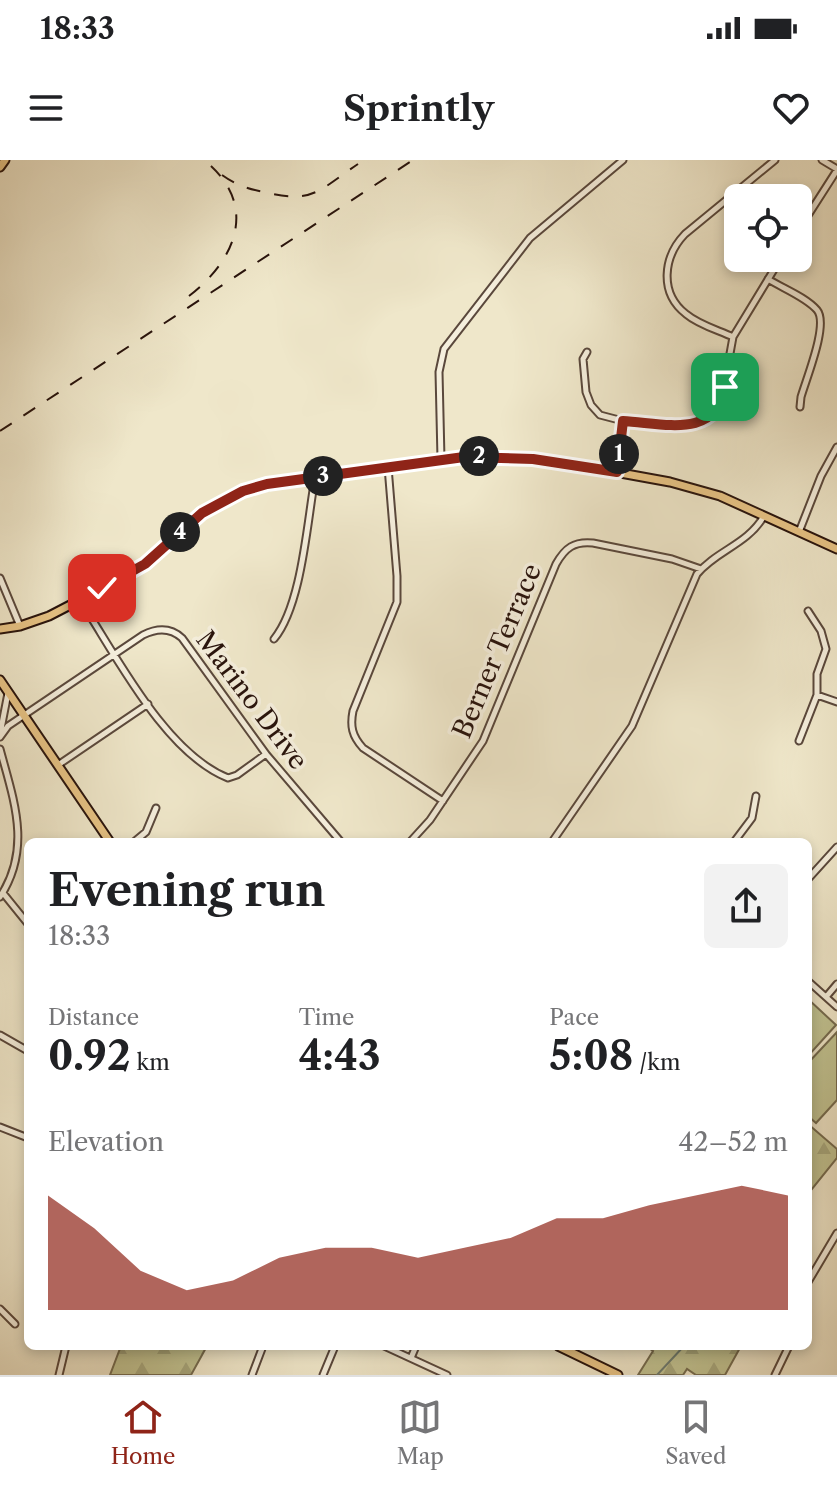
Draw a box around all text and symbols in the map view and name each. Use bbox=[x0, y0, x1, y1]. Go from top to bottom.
text: 18:33 bbox=[40, 10, 115, 47]
icon: menu bbox=[24, 86, 68, 130]
text: Sprintly bbox=[343, 86, 494, 130]
icon: heart bbox=[769, 86, 813, 130]
map controls bbox=[724, 184, 812, 272]
button: locate bbox=[724, 184, 812, 272]
pin bbox=[691, 353, 759, 421]
icon: arrive bbox=[703, 365, 747, 409]
pin: 1 bbox=[599, 434, 639, 474]
pin: 2 bbox=[459, 436, 499, 476]
text: 1 bbox=[614, 440, 624, 467]
text: 2 bbox=[473, 442, 486, 469]
pin: 3 bbox=[303, 456, 343, 496]
text: 3 bbox=[317, 462, 329, 489]
pin: 4 bbox=[160, 512, 200, 552]
text: 4 bbox=[173, 518, 187, 545]
pin bbox=[68, 554, 136, 622]
street label: Berner Terrace bbox=[446, 559, 548, 743]
icon: check bbox=[80, 566, 124, 610]
street label: Marino Drive bbox=[189, 624, 315, 776]
text: Evening run bbox=[48, 863, 325, 917]
button: share bbox=[704, 864, 788, 948]
text: 18:33 bbox=[48, 920, 110, 952]
text: Distance bbox=[48, 1004, 139, 1031]
text: Time bbox=[299, 1004, 354, 1031]
text: Pace bbox=[549, 1004, 599, 1031]
text: 0.92 bbox=[48, 1031, 131, 1080]
text: 4:43 bbox=[299, 1031, 381, 1080]
text: 5:08 bbox=[549, 1031, 633, 1080]
text: km bbox=[131, 1049, 170, 1076]
text: /km bbox=[633, 1049, 680, 1076]
text: Elevation bbox=[48, 1126, 164, 1158]
text: 42–52 m bbox=[678, 1126, 788, 1158]
tab: Home bbox=[111, 1395, 175, 1470]
tab: Map bbox=[397, 1395, 444, 1470]
tab: Saved bbox=[665, 1395, 726, 1470]

